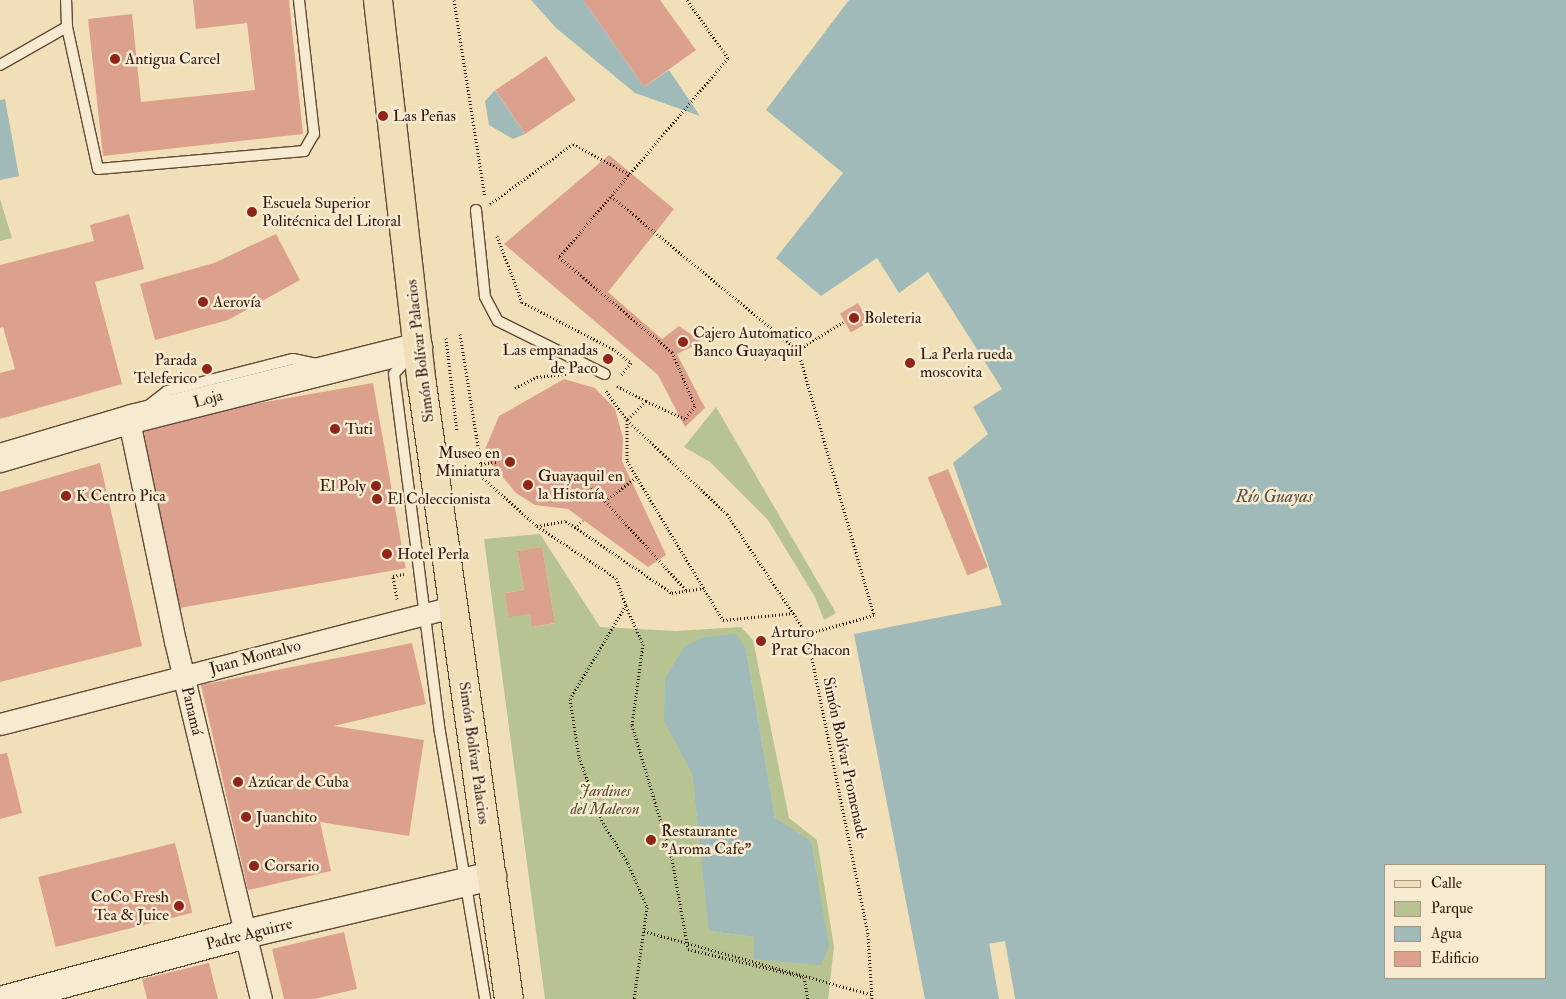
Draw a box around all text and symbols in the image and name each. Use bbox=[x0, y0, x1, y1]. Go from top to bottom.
place label: Antigua Carcel bbox=[125, 49, 220, 69]
marker: Antigua Carcel bbox=[109, 53, 121, 65]
place label: Las Peñas bbox=[393, 106, 456, 126]
marker: Las Peñas bbox=[377, 110, 389, 122]
place label: Escuela Superior Politécnica del Litoral bbox=[262, 193, 401, 231]
marker: Escuela Superior Politécnica del Litoral bbox=[246, 206, 258, 218]
street label: Simón Bolívar Palacios bbox=[402, 278, 438, 424]
place label: Aerovía bbox=[213, 292, 261, 312]
marker: Aerovía bbox=[197, 296, 209, 308]
place label: Boleteria bbox=[864, 308, 922, 328]
marker: Boleteria bbox=[848, 312, 860, 324]
place label: Cajero Automatico Banco Guayaquil bbox=[693, 323, 812, 361]
marker: Cajero Automatico Banco Guayaquil bbox=[677, 336, 689, 348]
place label: Las empanadas de Paco bbox=[502, 340, 598, 378]
place label: La Perla rueda moscovita bbox=[920, 344, 1012, 382]
place label: Parada Teleferico bbox=[134, 350, 197, 388]
marker: Las empanadas de Paco bbox=[602, 353, 614, 365]
marker: La Perla rueda moscovita bbox=[904, 357, 916, 369]
marker: Parada Teleferico bbox=[201, 363, 213, 375]
street label: Loja bbox=[191, 386, 225, 412]
place label: Tuti bbox=[345, 419, 373, 439]
marker: Tuti bbox=[329, 423, 341, 435]
place label: Museo en Miniatura bbox=[435, 443, 500, 481]
marker: Museo en Miniatura bbox=[504, 456, 516, 468]
place label: Guayaquil en la Historía bbox=[538, 466, 623, 504]
place label: El Poly bbox=[319, 476, 366, 496]
marker: Guayaquil en la Historía bbox=[522, 479, 534, 491]
marker: El Poly bbox=[370, 480, 382, 492]
place label: K Centro Pica bbox=[76, 486, 166, 506]
water label: Río Guayas bbox=[1235, 486, 1313, 508]
place label: El Coleccionista bbox=[387, 489, 491, 509]
marker: K Centro Pica bbox=[60, 490, 72, 502]
marker: El Coleccionista bbox=[371, 493, 383, 505]
place label: Hotel Perla bbox=[397, 544, 469, 564]
marker: Hotel Perla bbox=[381, 548, 393, 560]
place label: Arturo Prat Chacon bbox=[771, 622, 850, 660]
marker: Arturo Prat Chacon bbox=[755, 635, 767, 647]
street label: Juan Montalvo bbox=[207, 636, 303, 678]
street label: Simón Bolívar Promenade bbox=[818, 675, 872, 841]
street label: Simón Bolívar Palacios bbox=[454, 680, 494, 826]
street label: Panamá bbox=[177, 685, 207, 737]
place label: Azúcar de Cuba bbox=[248, 772, 349, 792]
marker: Azúcar de Cuba bbox=[232, 776, 244, 788]
park label: Jardines del Malecon bbox=[570, 781, 640, 819]
place label: Juanchito bbox=[256, 807, 317, 827]
marker: Juanchito bbox=[240, 811, 252, 823]
place label: Restaurante "Aroma Cafe" bbox=[661, 821, 751, 859]
marker: Restaurante "Aroma Cafe" bbox=[645, 834, 657, 846]
place label: Corsario bbox=[264, 856, 319, 876]
marker: Corsario bbox=[248, 860, 260, 872]
legend bbox=[1384, 864, 1546, 979]
text: Calle bbox=[1431, 874, 1462, 893]
place label: CoCo Fresh Tea & Juice bbox=[91, 887, 169, 925]
text: Parque bbox=[1431, 899, 1473, 918]
marker: CoCo Fresh Tea & Juice bbox=[173, 900, 185, 912]
street label: Padre Aguirre bbox=[204, 914, 294, 954]
text: Agua bbox=[1431, 924, 1462, 943]
text: Edificio bbox=[1431, 949, 1479, 968]

